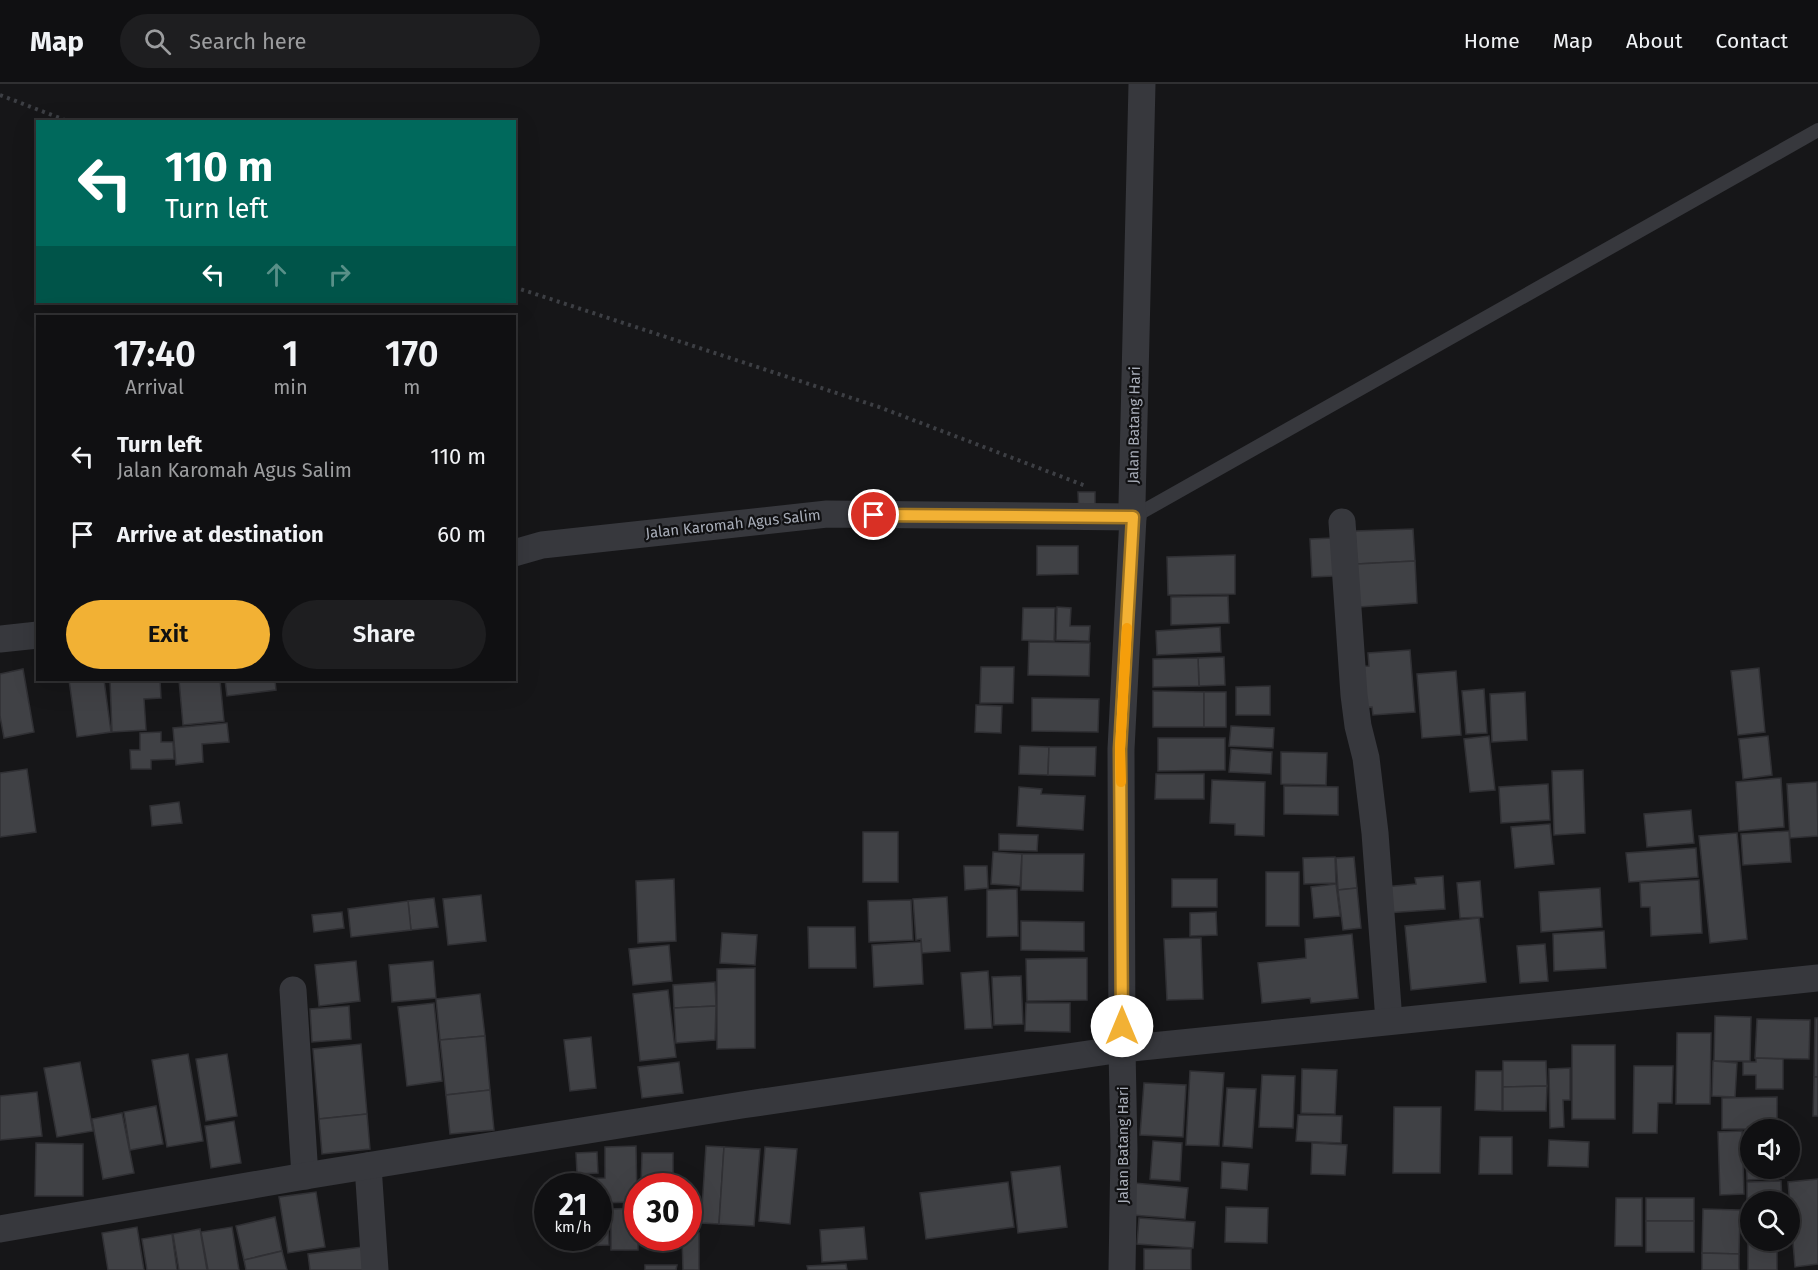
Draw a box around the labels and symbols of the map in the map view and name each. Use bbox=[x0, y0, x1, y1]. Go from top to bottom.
street label: Jalan Batang Hari bbox=[1124, 366, 1144, 484]
pin bbox=[848, 489, 899, 540]
street label: Jalan Karomah Agus Salim bbox=[644, 506, 822, 542]
position arrow bbox=[1090, 994, 1154, 1058]
street label: Jalan Batang Hari bbox=[1114, 1086, 1132, 1204]
speed limit sign: 30 bbox=[624, 1173, 702, 1251]

